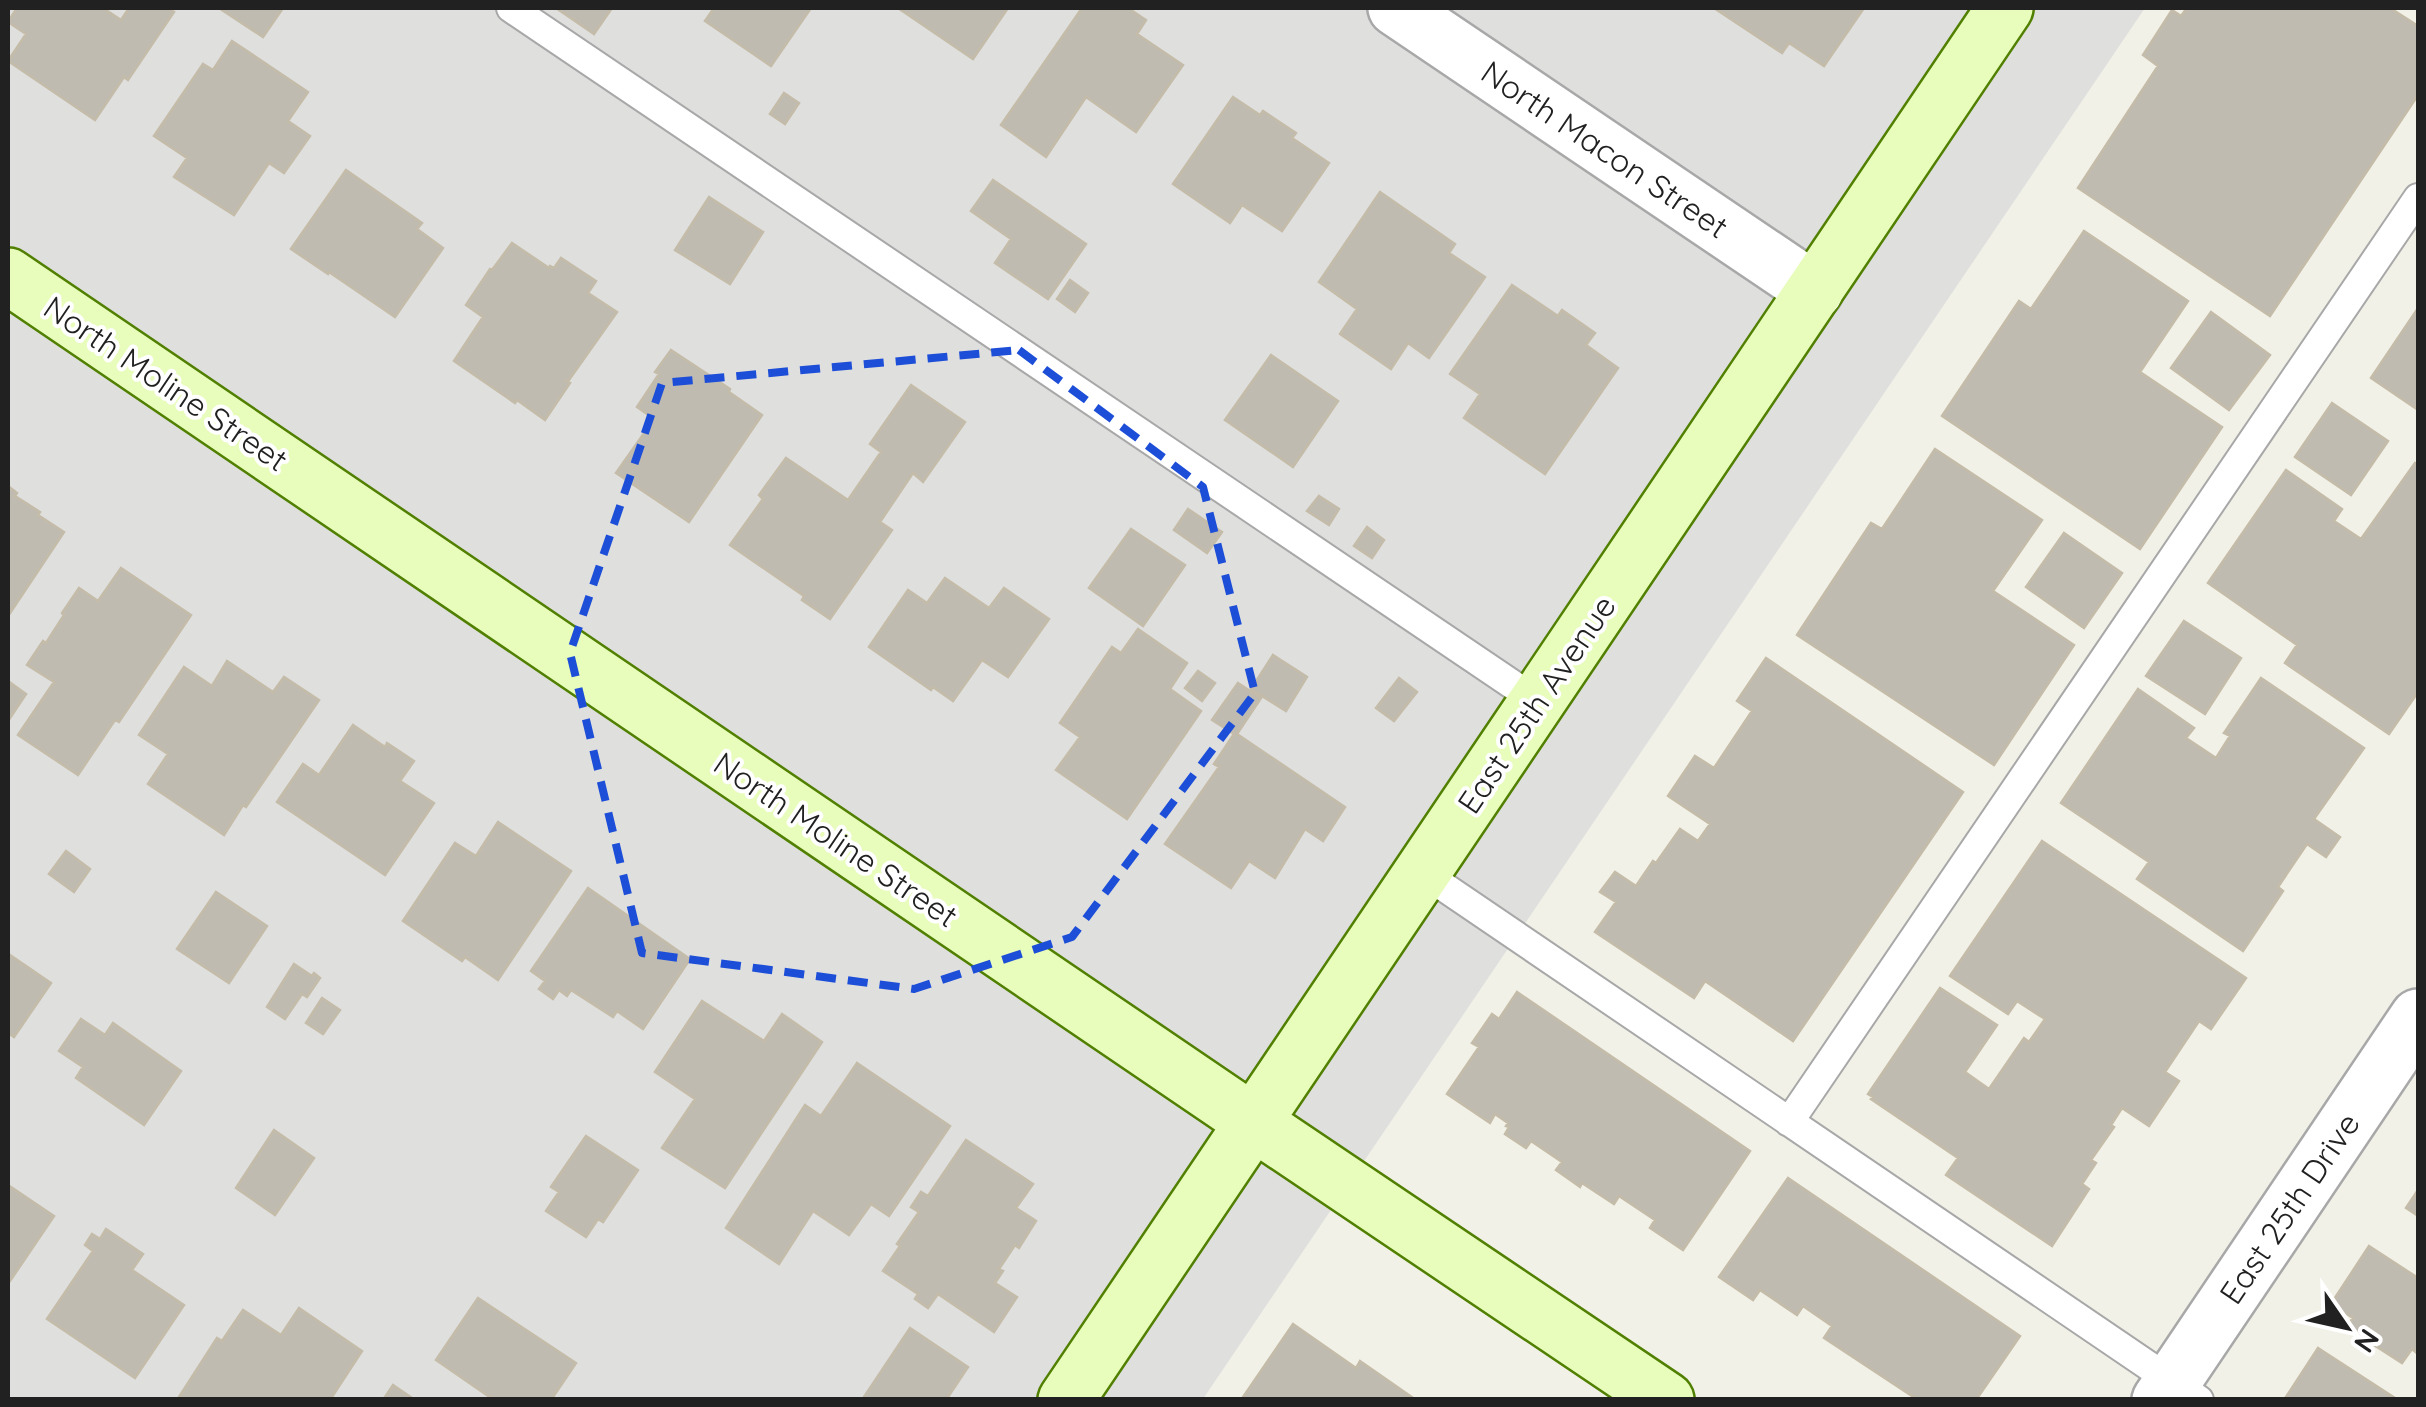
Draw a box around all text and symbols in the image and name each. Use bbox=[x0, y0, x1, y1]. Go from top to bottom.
street label: North Macon Street bbox=[1474, 52, 1736, 246]
street label: North Moline Street bbox=[36, 287, 296, 479]
street label: East 25th Avenue bbox=[1448, 587, 1624, 821]
street label: North Moline Street bbox=[706, 743, 966, 935]
street label: East 25th Drive bbox=[2210, 1105, 2368, 1311]
north arrow bbox=[2296, 1277, 2396, 1377]
text: N bbox=[2347, 1323, 2387, 1360]

